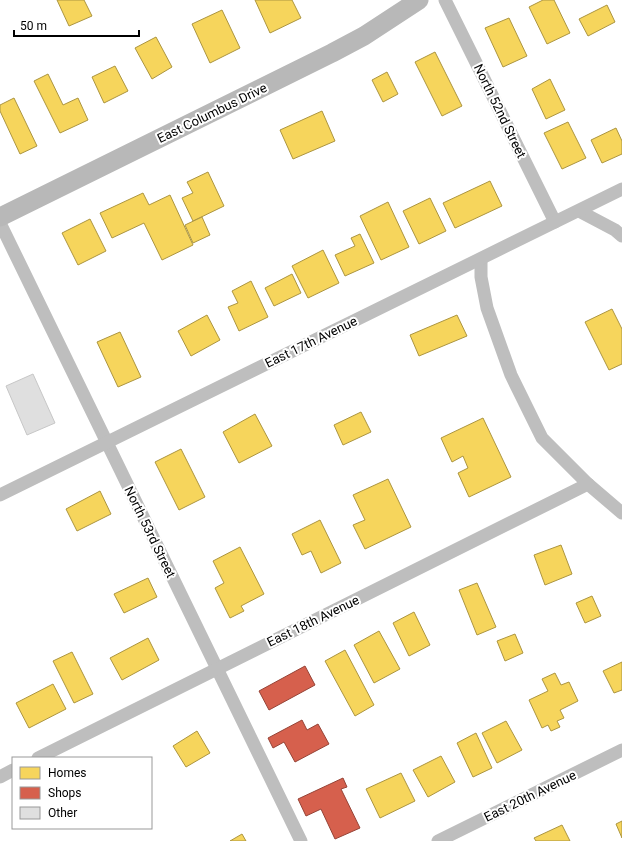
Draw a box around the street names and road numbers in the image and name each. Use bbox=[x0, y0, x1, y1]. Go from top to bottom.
street label: North 52nd Street bbox=[471, 62, 529, 160]
street label: East Columbus Drive bbox=[155, 80, 269, 146]
street label: East 17th Avenue bbox=[263, 313, 359, 371]
street label: North 53rd Street bbox=[121, 484, 179, 580]
street label: East 18th Avenue bbox=[265, 592, 361, 650]
street label: East 20th Avenue bbox=[482, 767, 578, 825]

